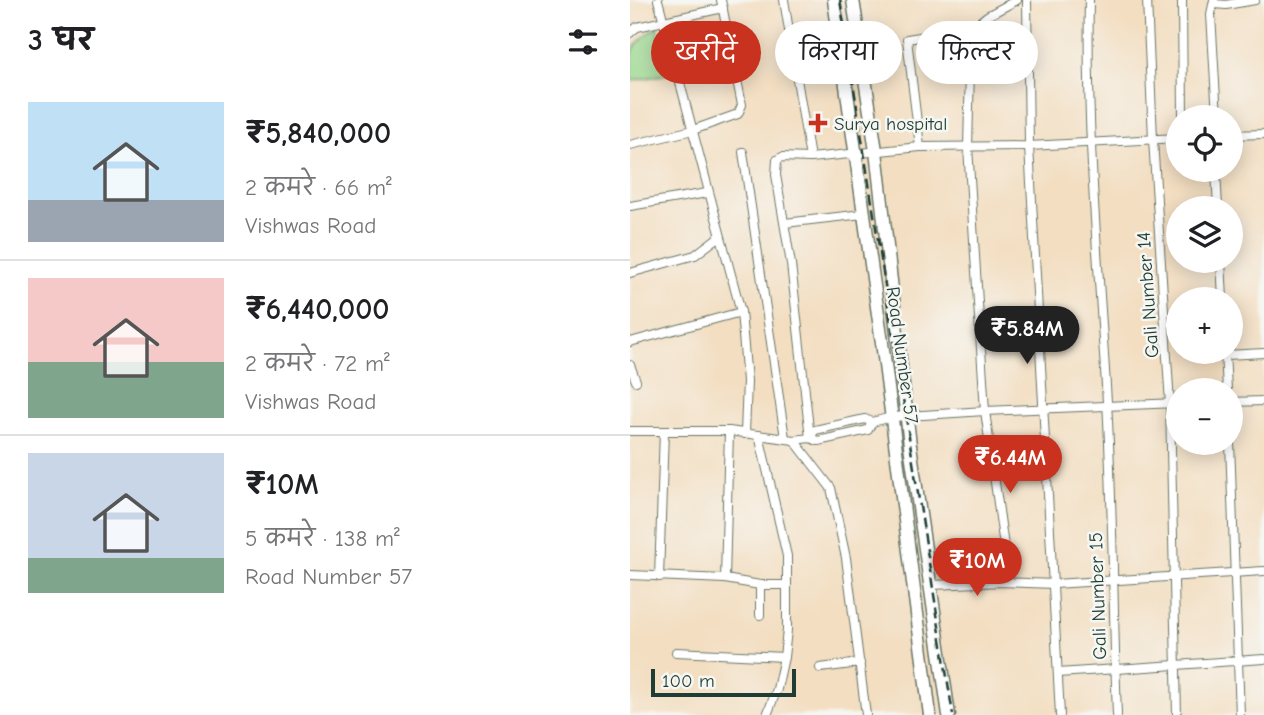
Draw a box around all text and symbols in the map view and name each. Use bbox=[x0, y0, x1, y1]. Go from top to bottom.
chip: खरीदें bbox=[651, 21, 761, 84]
chip: किराया bbox=[775, 21, 902, 84]
chip: फ़िल्टर bbox=[916, 21, 1038, 84]
text: 3 घर bbox=[28, 23, 93, 58]
icon: filters bbox=[564, 23, 602, 61]
map controls bbox=[1166, 105, 1243, 455]
button: locate bbox=[1166, 105, 1243, 182]
marker: Surya hospital bbox=[808, 113, 828, 133]
place label: Surya hospital bbox=[834, 113, 947, 135]
text: ₹5,840,000 bbox=[245, 116, 391, 151]
icon: home bbox=[84, 130, 168, 214]
text: 2 कमरे · 66 m² bbox=[245, 174, 392, 201]
button: layers bbox=[1166, 196, 1243, 273]
text: Vishwas Road bbox=[245, 212, 377, 239]
street label: Gali Number 14 bbox=[1133, 231, 1163, 359]
street label: Road Number 57 bbox=[882, 285, 923, 425]
button: + bbox=[1166, 287, 1243, 364]
text: ₹6,440,000 bbox=[245, 292, 390, 327]
icon: home bbox=[84, 306, 168, 390]
pin: ₹5.84M bbox=[970, 306, 1084, 366]
text: ₹5.84M bbox=[990, 315, 1064, 342]
text: 2 कमरे · 72 m² bbox=[245, 350, 390, 377]
button: − bbox=[1166, 378, 1243, 455]
text: Vishwas Road bbox=[245, 388, 377, 415]
pin: ₹6.44M bbox=[953, 435, 1067, 495]
text: ₹6.44M bbox=[974, 444, 1046, 471]
text: ₹10M bbox=[245, 467, 319, 502]
icon: home bbox=[84, 481, 168, 565]
text: 5 कमरे · 138 m² bbox=[245, 525, 400, 552]
street label: Gali Number 15 bbox=[1085, 532, 1111, 660]
pin: ₹10M bbox=[936, 538, 1018, 598]
text: ₹10M bbox=[949, 547, 1005, 574]
text: Road Number 57 bbox=[245, 563, 412, 590]
scale bar bbox=[651, 666, 796, 698]
text: 100 m bbox=[662, 670, 715, 692]

